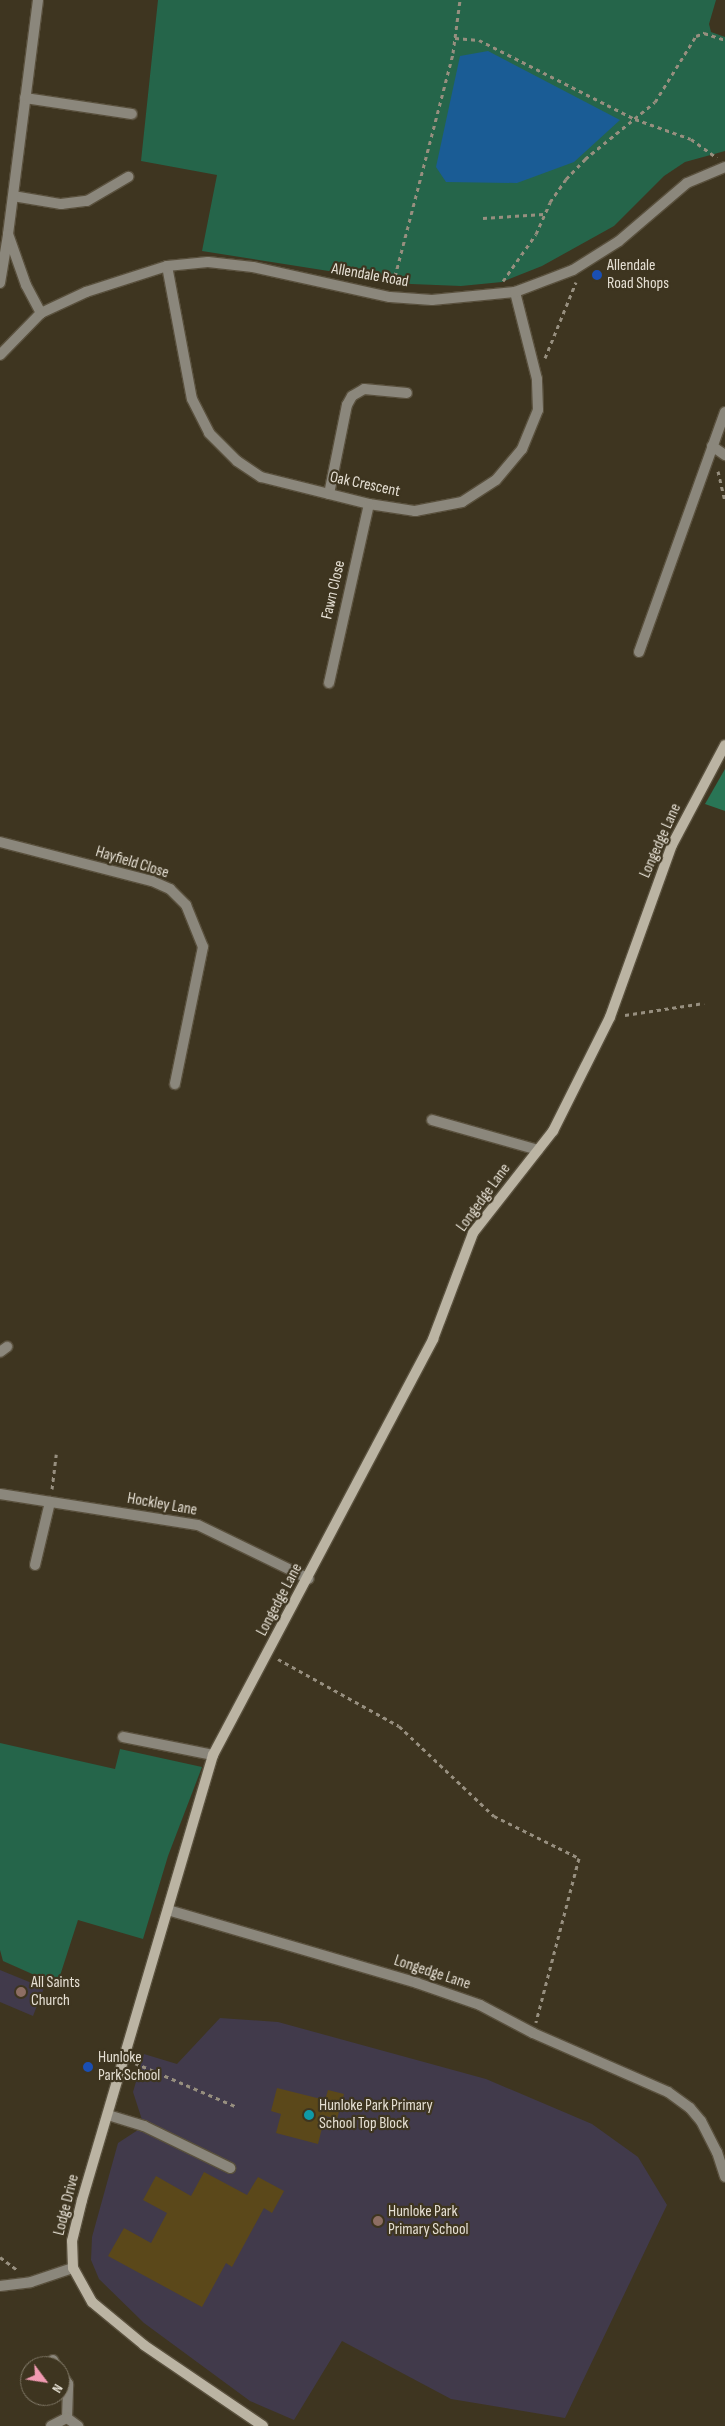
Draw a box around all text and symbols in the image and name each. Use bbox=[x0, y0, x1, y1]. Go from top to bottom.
place label: Allendale Road Shops bbox=[607, 256, 669, 294]
street label: Allendale Road bbox=[330, 260, 410, 292]
marker: Allendale Road Shops bbox=[591, 269, 603, 281]
street label: Oak Crescent bbox=[328, 468, 402, 502]
street label: Fawn Close bbox=[318, 559, 350, 621]
street label: Longedge Lane bbox=[636, 801, 686, 881]
street label: Hayfield Close bbox=[93, 843, 171, 883]
street label: Longedge Lane bbox=[453, 1160, 515, 1236]
street label: Hockley Lane bbox=[126, 1489, 198, 1521]
street label: Longedge Lane bbox=[253, 1560, 307, 1640]
street label: Longedge Lane bbox=[391, 1952, 473, 1994]
place label: All Saints Church bbox=[31, 1973, 80, 2011]
marker: All Saints Church bbox=[15, 1986, 27, 1998]
place label: Hunloke Park School bbox=[98, 2048, 160, 2086]
marker: Hunloke Park School bbox=[82, 2061, 94, 2073]
place label: Hunloke Park Primary School Top Block bbox=[319, 2096, 433, 2134]
marker: Hunloke Park Primary School Top Block bbox=[303, 2109, 315, 2121]
street label: Lodge Drive bbox=[50, 2172, 84, 2238]
place label: Hunloke Park Primary School bbox=[388, 2202, 469, 2240]
marker: Hunloke Park Primary School bbox=[372, 2215, 384, 2227]
north arrow bbox=[20, 2356, 70, 2406]
text: N bbox=[48, 2381, 67, 2396]

